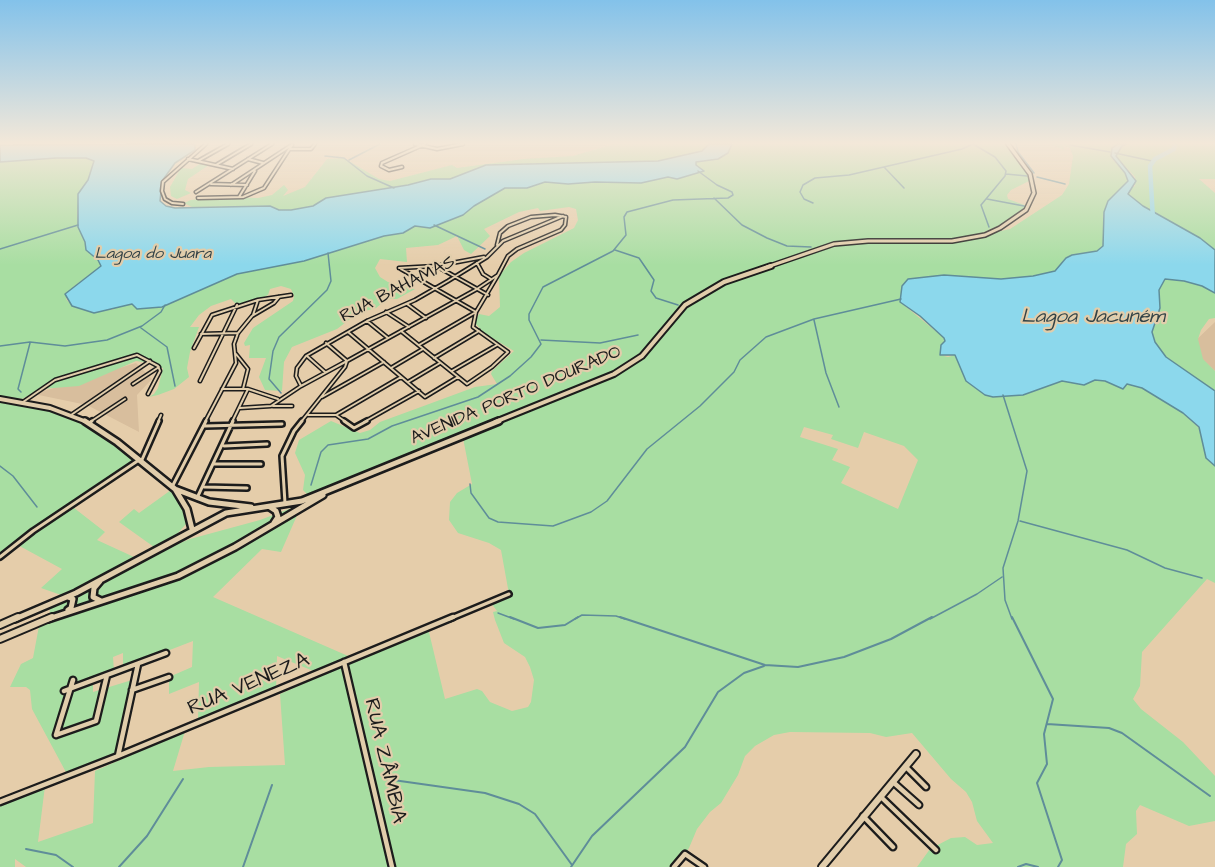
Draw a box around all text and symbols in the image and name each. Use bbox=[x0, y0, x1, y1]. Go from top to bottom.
water label: Lagoa do Juara bbox=[95, 245, 211, 265]
street label: RUA BAHAMAS bbox=[337, 252, 459, 328]
water label: Lagoa Jacuném bbox=[1021, 306, 1165, 330]
street label: AVENIDA PORTO DOURADO bbox=[407, 342, 625, 450]
street label: RUA VENEZA bbox=[184, 648, 314, 722]
street label: RUA ZÂMBIA bbox=[357, 696, 411, 826]

